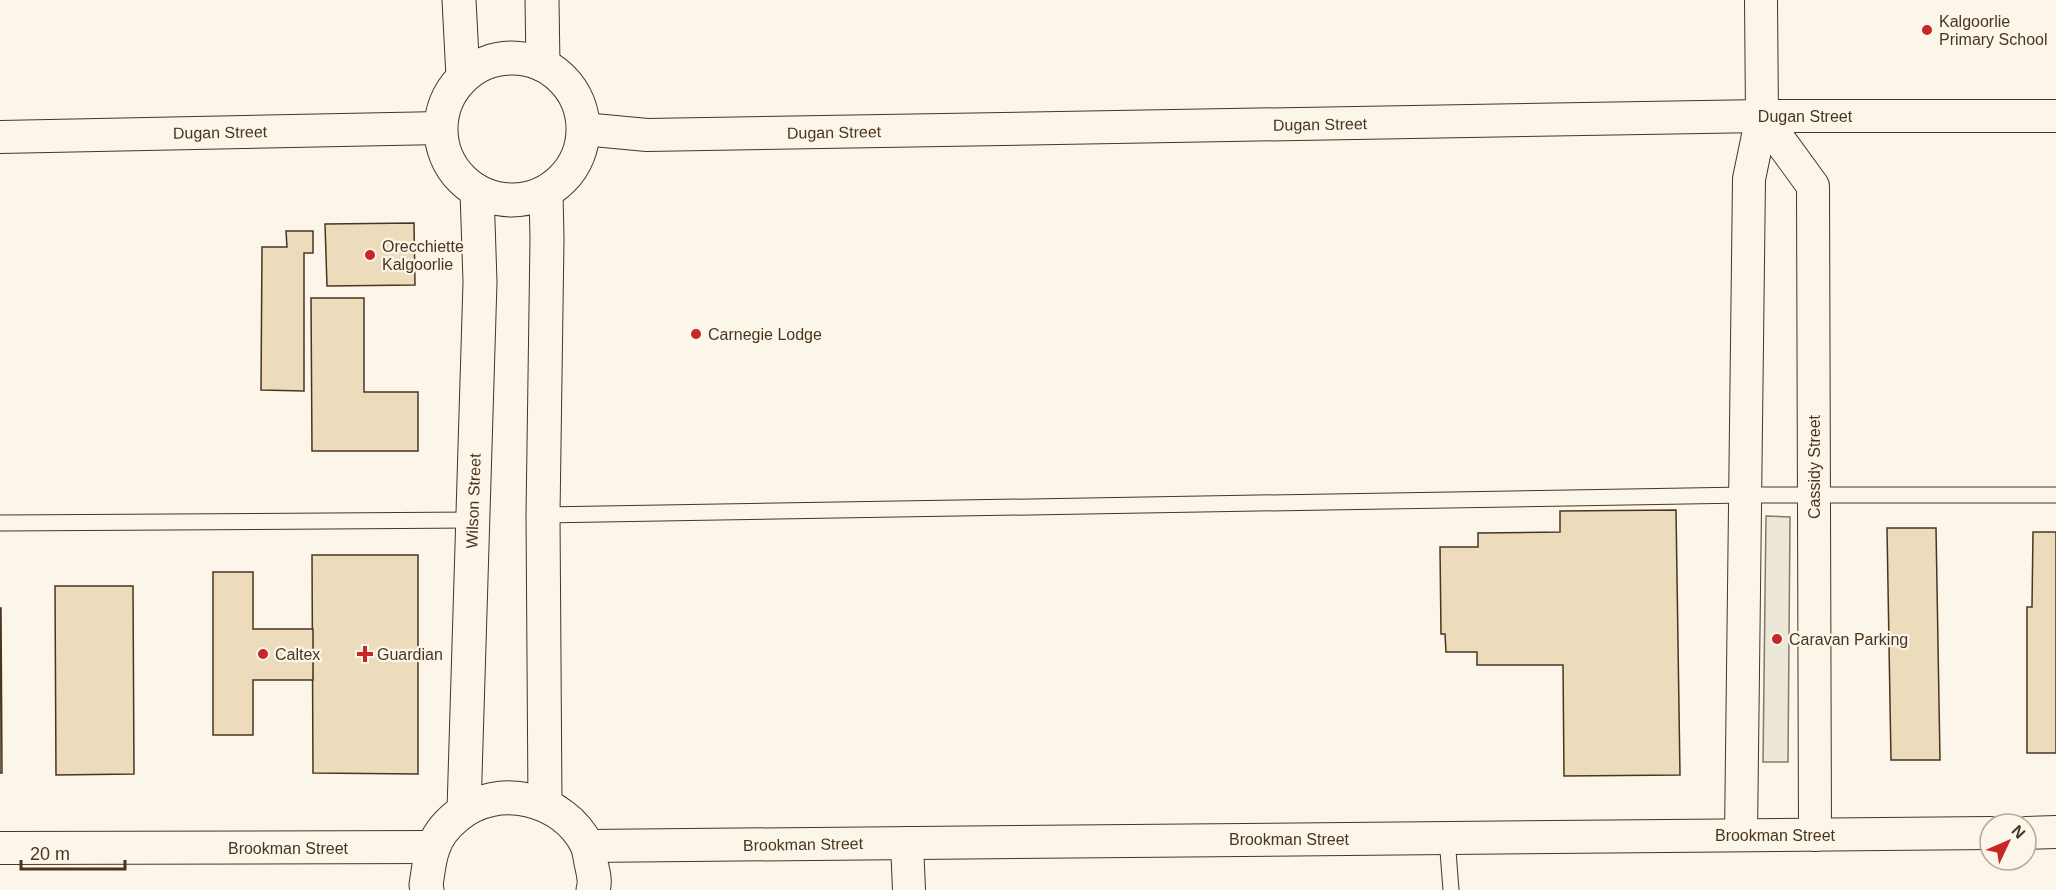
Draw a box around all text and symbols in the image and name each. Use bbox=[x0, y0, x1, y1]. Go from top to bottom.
place label: Kalgoorlie Primary School bbox=[1939, 13, 2047, 48]
marker: Kalgoorlie Primary School bbox=[1920, 23, 1934, 37]
street label: Dugan Street bbox=[1758, 108, 1853, 125]
street label: Dugan Street bbox=[1273, 115, 1368, 134]
street label: Dugan Street bbox=[173, 123, 268, 142]
street label: Dugan Street bbox=[787, 123, 882, 142]
place label: Orecchiette Kalgoorlie bbox=[382, 238, 464, 273]
marker: Orecchiette Kalgoorlie bbox=[363, 248, 377, 262]
place label: Carnegie Lodge bbox=[708, 326, 822, 343]
marker: Carnegie Lodge bbox=[689, 327, 703, 341]
street label: Cassidy Street bbox=[1806, 414, 1823, 519]
street label: Wilson Street bbox=[463, 453, 484, 549]
place label: Caravan Parking bbox=[1789, 631, 1908, 648]
marker: Caravan Parking bbox=[1770, 632, 1784, 646]
place label: Caltex bbox=[275, 646, 320, 663]
place label: Guardian bbox=[377, 646, 443, 663]
marker: Caltex bbox=[256, 647, 270, 661]
marker: Guardian bbox=[358, 647, 372, 661]
north arrow bbox=[1978, 812, 2038, 872]
text: N bbox=[2008, 822, 2029, 842]
street label: Brookman Street bbox=[1715, 827, 1836, 844]
street label: Brookman Street bbox=[1229, 831, 1350, 848]
scale bar bbox=[21, 833, 124, 871]
street label: Brookman Street bbox=[743, 835, 864, 854]
street label: Brookman Street bbox=[228, 840, 349, 857]
text: 20 m bbox=[30, 844, 70, 864]

